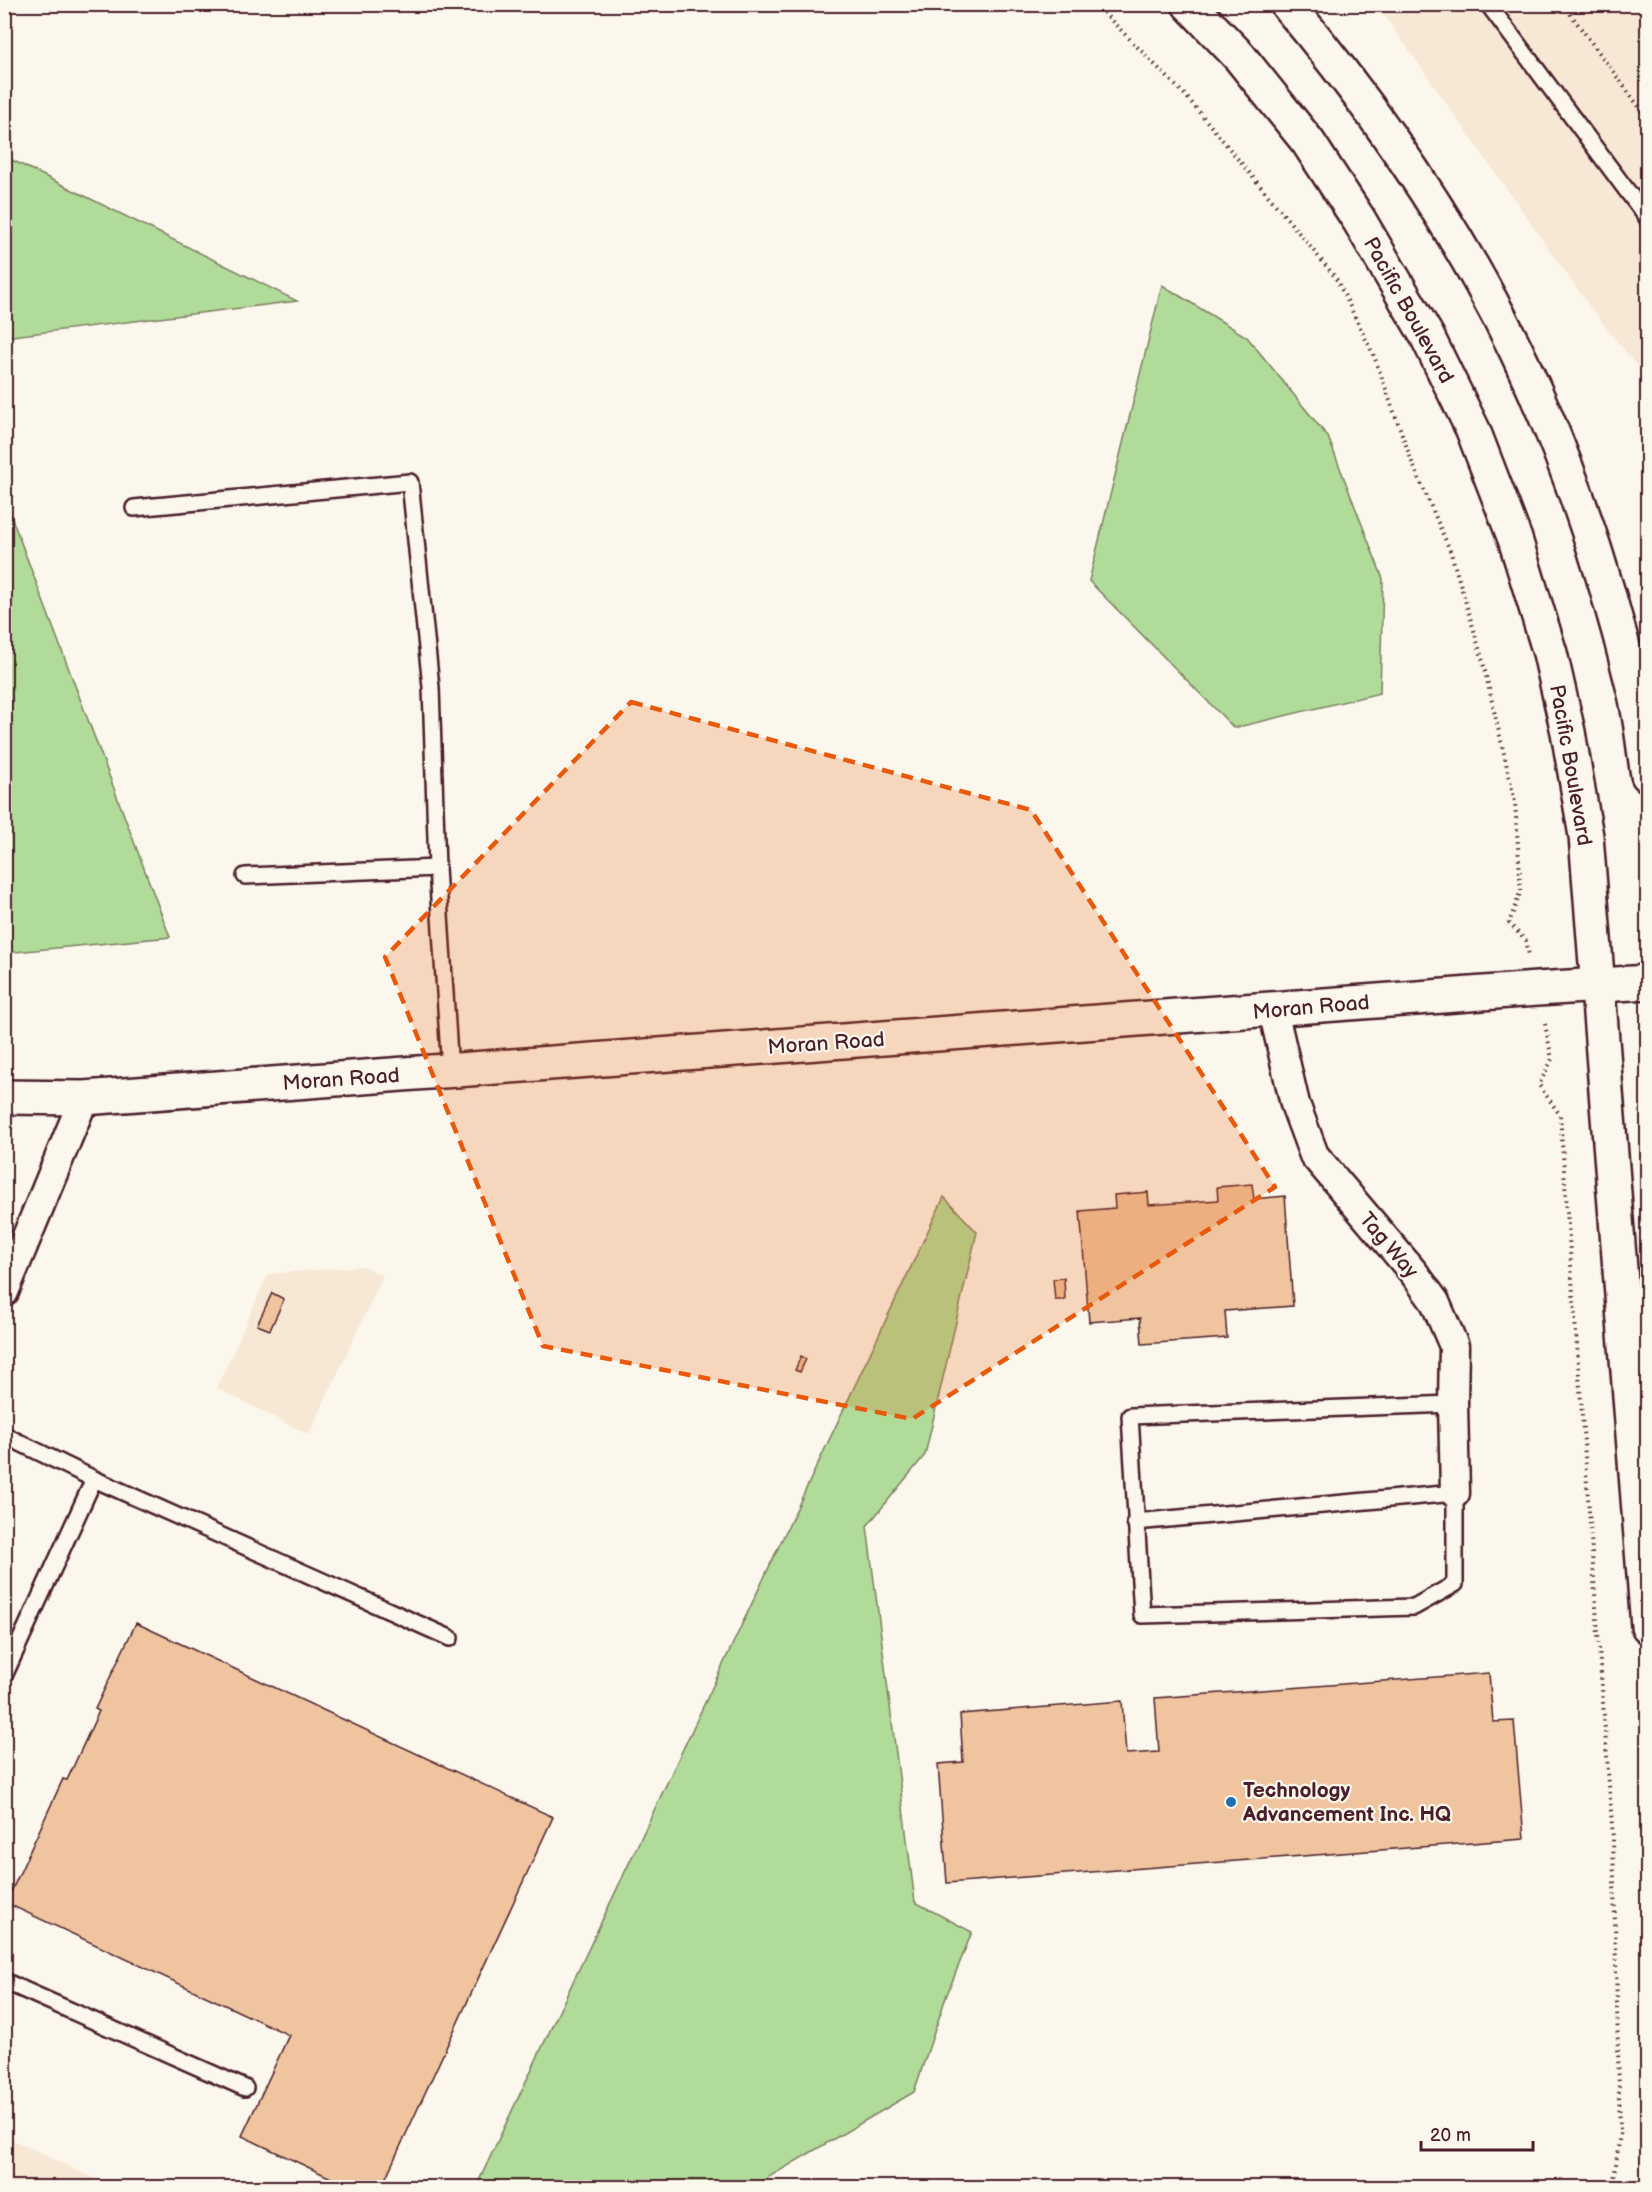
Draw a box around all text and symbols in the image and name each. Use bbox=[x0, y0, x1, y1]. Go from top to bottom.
street label: Pacific Boulevard bbox=[1358, 233, 1459, 388]
street label: Pacific Boulevard bbox=[1544, 683, 1597, 848]
street label: Moran Road bbox=[1251, 990, 1371, 1025]
street label: Moran Road bbox=[767, 1027, 885, 1060]
street label: Moran Road bbox=[282, 1063, 400, 1096]
street label: Tag Way bbox=[1354, 1207, 1424, 1284]
place label: Technology Advancement Inc. HQ bbox=[1242, 1778, 1451, 1827]
marker: Technology Advancement Inc. HQ bbox=[1224, 1795, 1238, 1809]
scale bar bbox=[1421, 2114, 1534, 2152]
text: 20 m bbox=[1430, 2125, 1471, 2146]

